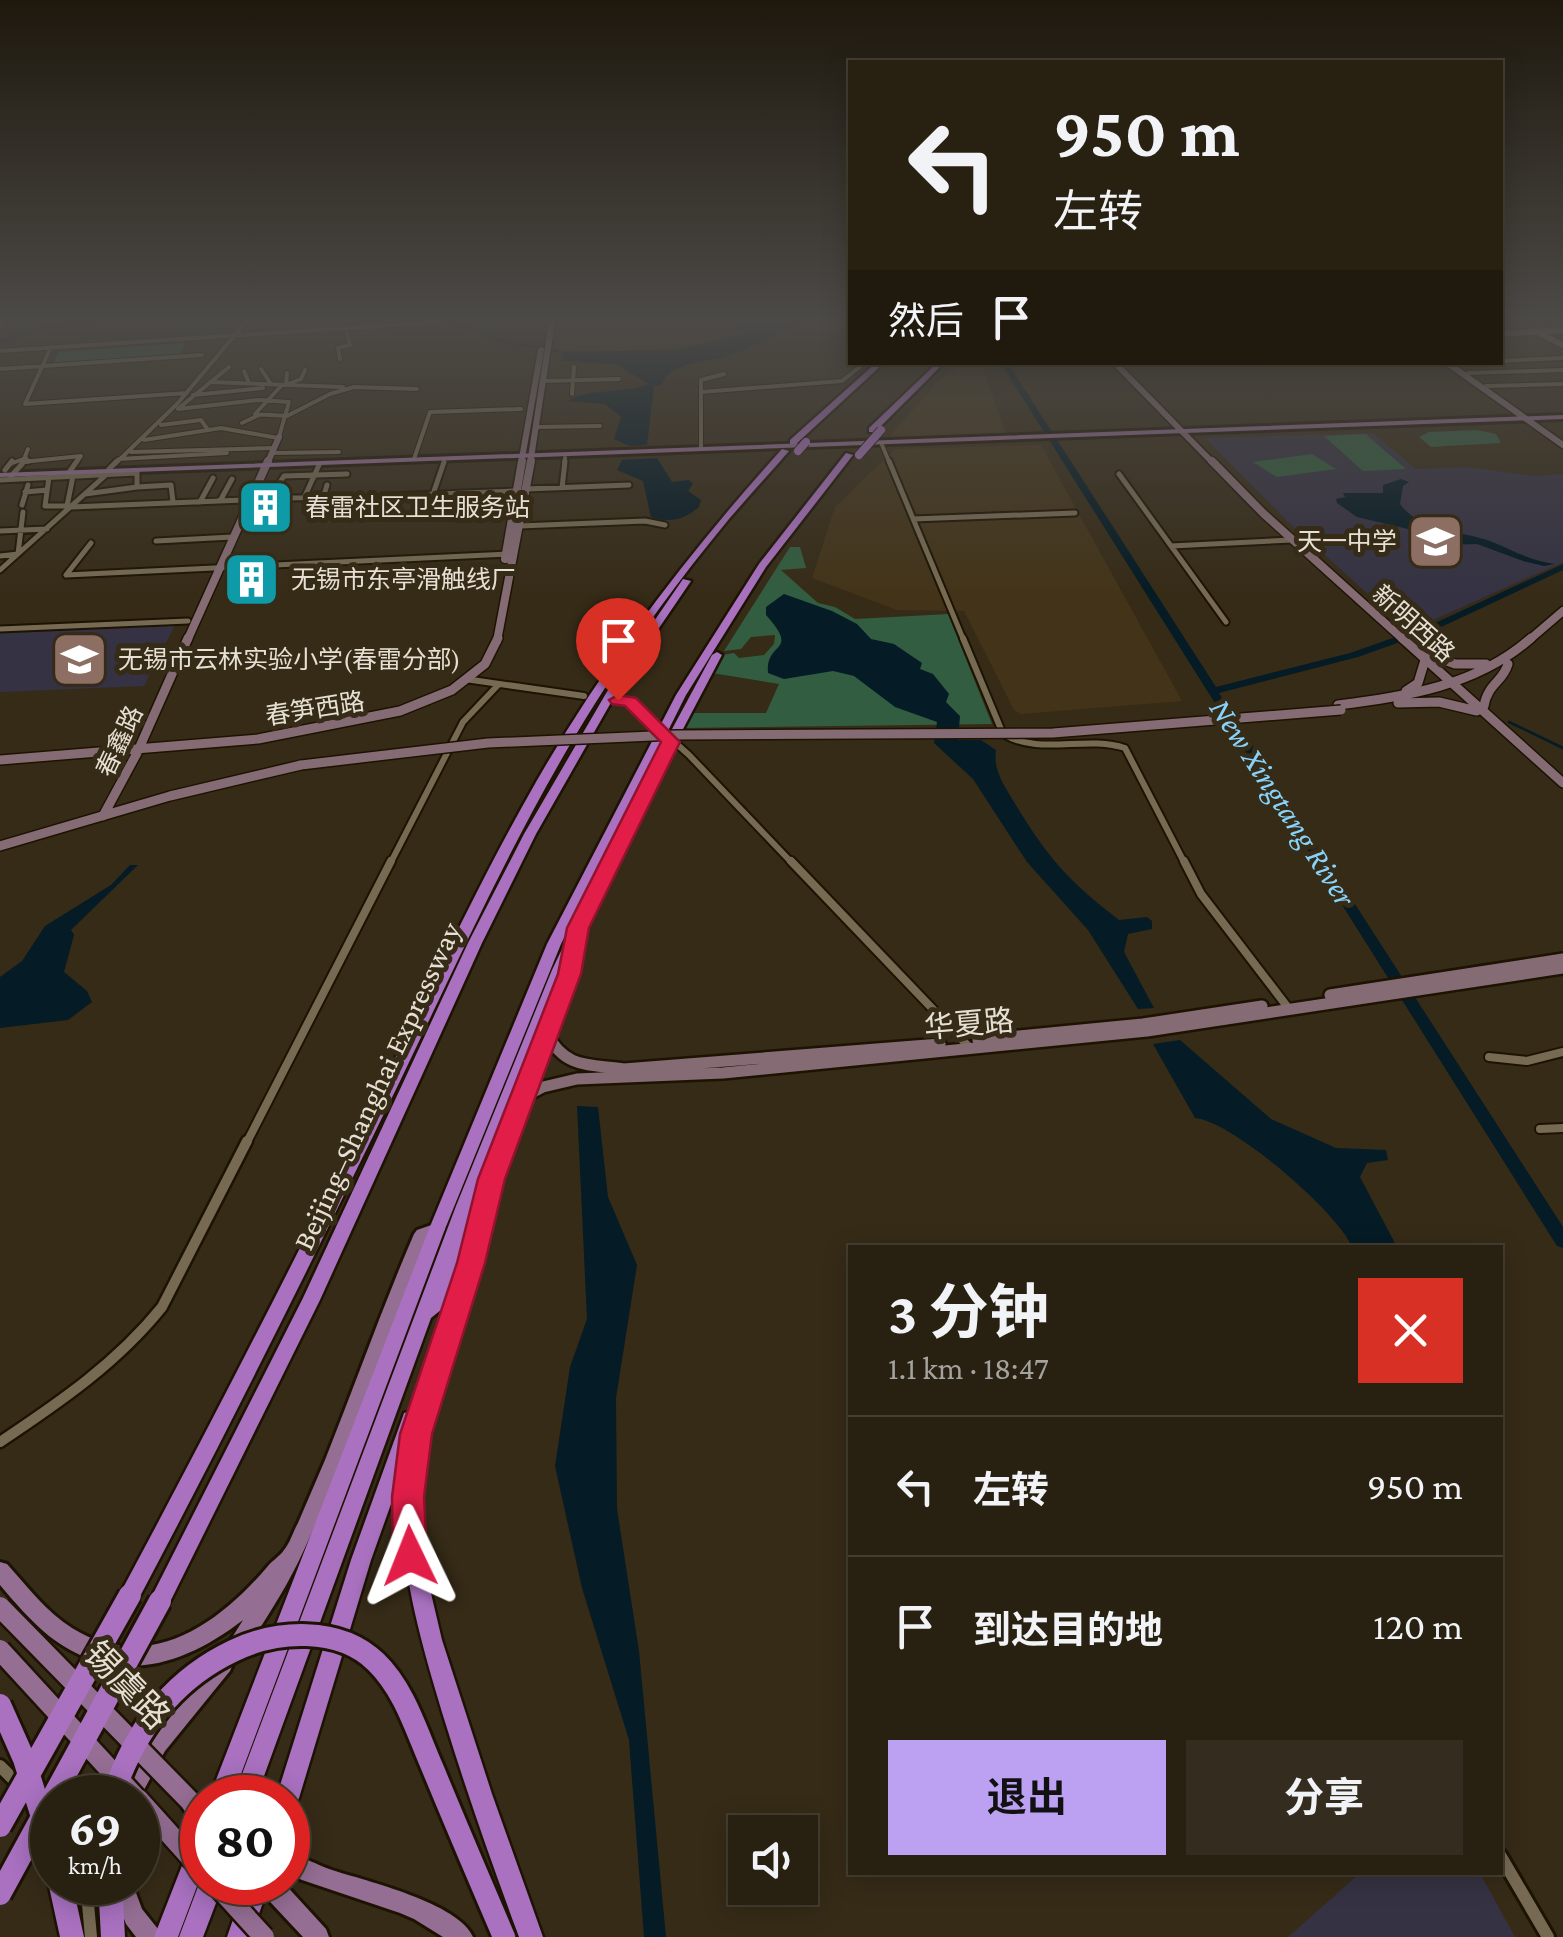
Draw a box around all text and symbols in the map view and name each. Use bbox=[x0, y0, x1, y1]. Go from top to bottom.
text: 950 m bbox=[1053, 93, 1240, 171]
icon: left bbox=[888, 100, 1018, 230]
text: 左转 bbox=[1053, 187, 1143, 237]
icon: arrive bbox=[984, 290, 1039, 345]
text: 然后 bbox=[888, 300, 964, 342]
building icon: 春雷社区卫生服务站 bbox=[236, 477, 296, 537]
place label: 春雷社区卫生服务站 bbox=[305, 494, 530, 521]
school or university icon: 天一中学 bbox=[1406, 511, 1466, 571]
place label: 天一中学 bbox=[1297, 528, 1397, 555]
building icon: 无锡市东亭滑触线厂 bbox=[222, 549, 282, 609]
place label: 无锡市东亭滑触线厂 bbox=[291, 566, 516, 593]
street label: 新明西路 bbox=[1367, 580, 1460, 667]
pin bbox=[576, 598, 661, 701]
icon: arrive bbox=[591, 613, 646, 668]
school or university icon: 无锡市云林实验小学(春雷分部) bbox=[49, 629, 109, 689]
place label: 无锡市云林实验小学(春雷分部) bbox=[118, 646, 461, 674]
street label: 春笋西路 bbox=[264, 687, 367, 730]
water label: New Xingtang River bbox=[1203, 692, 1364, 913]
street label: 春鑫路 bbox=[91, 702, 148, 781]
street label: Beijing–Shanghai Expressway bbox=[286, 917, 468, 1255]
street label: 华夏路 bbox=[923, 1003, 1015, 1044]
button: close bbox=[1358, 1278, 1463, 1383]
text: 3 分钟 bbox=[888, 1279, 1049, 1346]
text: 1.1 km · 18:47 bbox=[888, 1350, 1049, 1386]
icon: left bbox=[888, 1459, 943, 1514]
text: 950 m bbox=[1367, 1465, 1463, 1507]
text: 左转 bbox=[973, 1469, 1049, 1511]
position arrow bbox=[358, 1504, 462, 1608]
icon: arrive bbox=[888, 1599, 943, 1654]
text: 120 m bbox=[1373, 1605, 1463, 1647]
text: 到达目的地 bbox=[973, 1609, 1163, 1651]
street label: 锡虞路 bbox=[76, 1634, 177, 1737]
button: 退出 bbox=[888, 1740, 1166, 1855]
button: 分享 bbox=[1186, 1740, 1463, 1855]
speed limit sign: 80 bbox=[180, 1775, 310, 1905]
text: 69 bbox=[68, 1800, 122, 1856]
map controls bbox=[728, 1815, 818, 1905]
button: sound bbox=[728, 1815, 818, 1905]
text: km/h bbox=[68, 1852, 122, 1879]

